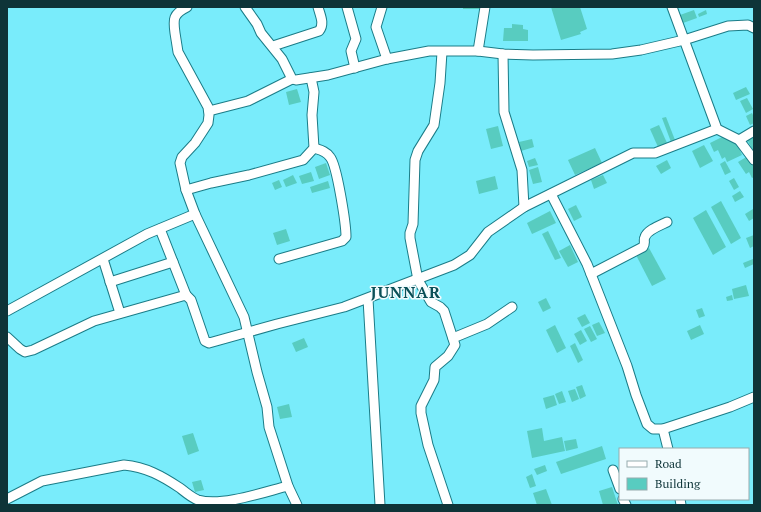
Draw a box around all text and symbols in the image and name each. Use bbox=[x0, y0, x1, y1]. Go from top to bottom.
district label: JUNNAR bbox=[371, 281, 441, 303]
legend bbox=[619, 448, 749, 500]
text: Road bbox=[655, 456, 682, 471]
text: Building bbox=[655, 476, 701, 491]

